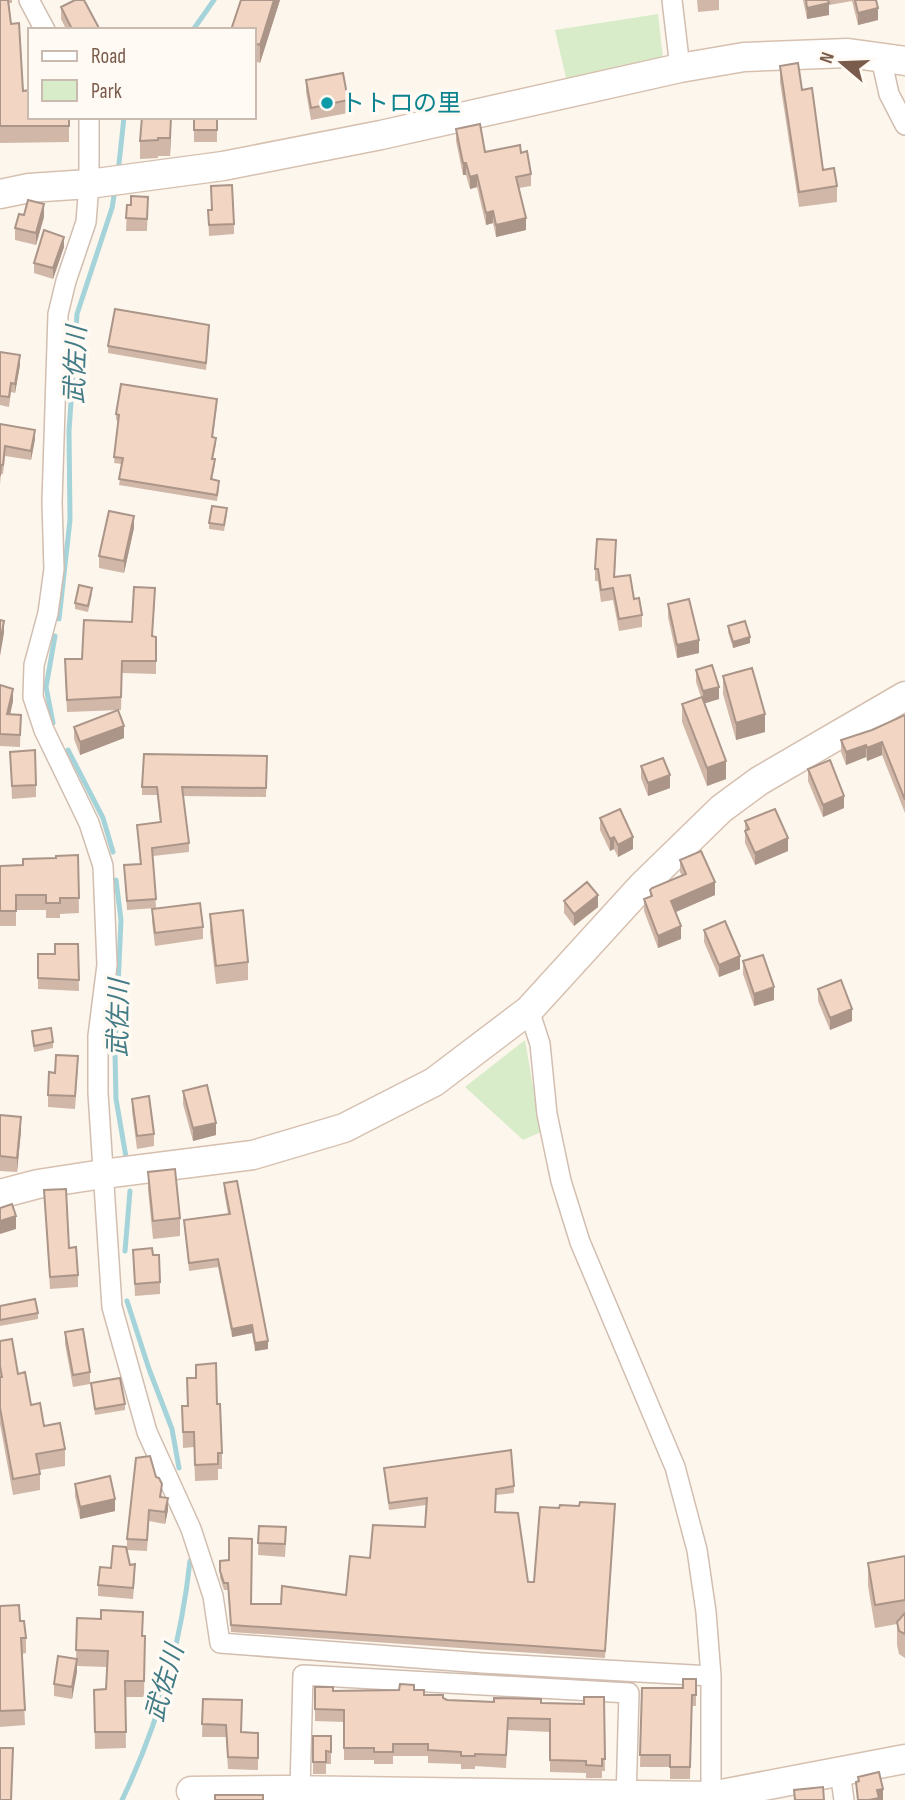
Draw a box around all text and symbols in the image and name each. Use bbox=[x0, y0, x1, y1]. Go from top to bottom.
legend bbox=[28, 28, 256, 119]
north arrow bbox=[807, 28, 877, 98]
text: Road bbox=[91, 44, 126, 69]
text: N bbox=[815, 49, 840, 66]
text: Park bbox=[91, 79, 122, 104]
place label: トトロの里 bbox=[341, 89, 461, 118]
marker: トトロの里 bbox=[319, 95, 335, 111]
water label: 武佐川 bbox=[60, 323, 93, 405]
water label: 武佐川 bbox=[103, 976, 136, 1057]
water label: 武佐川 bbox=[140, 1639, 192, 1725]

